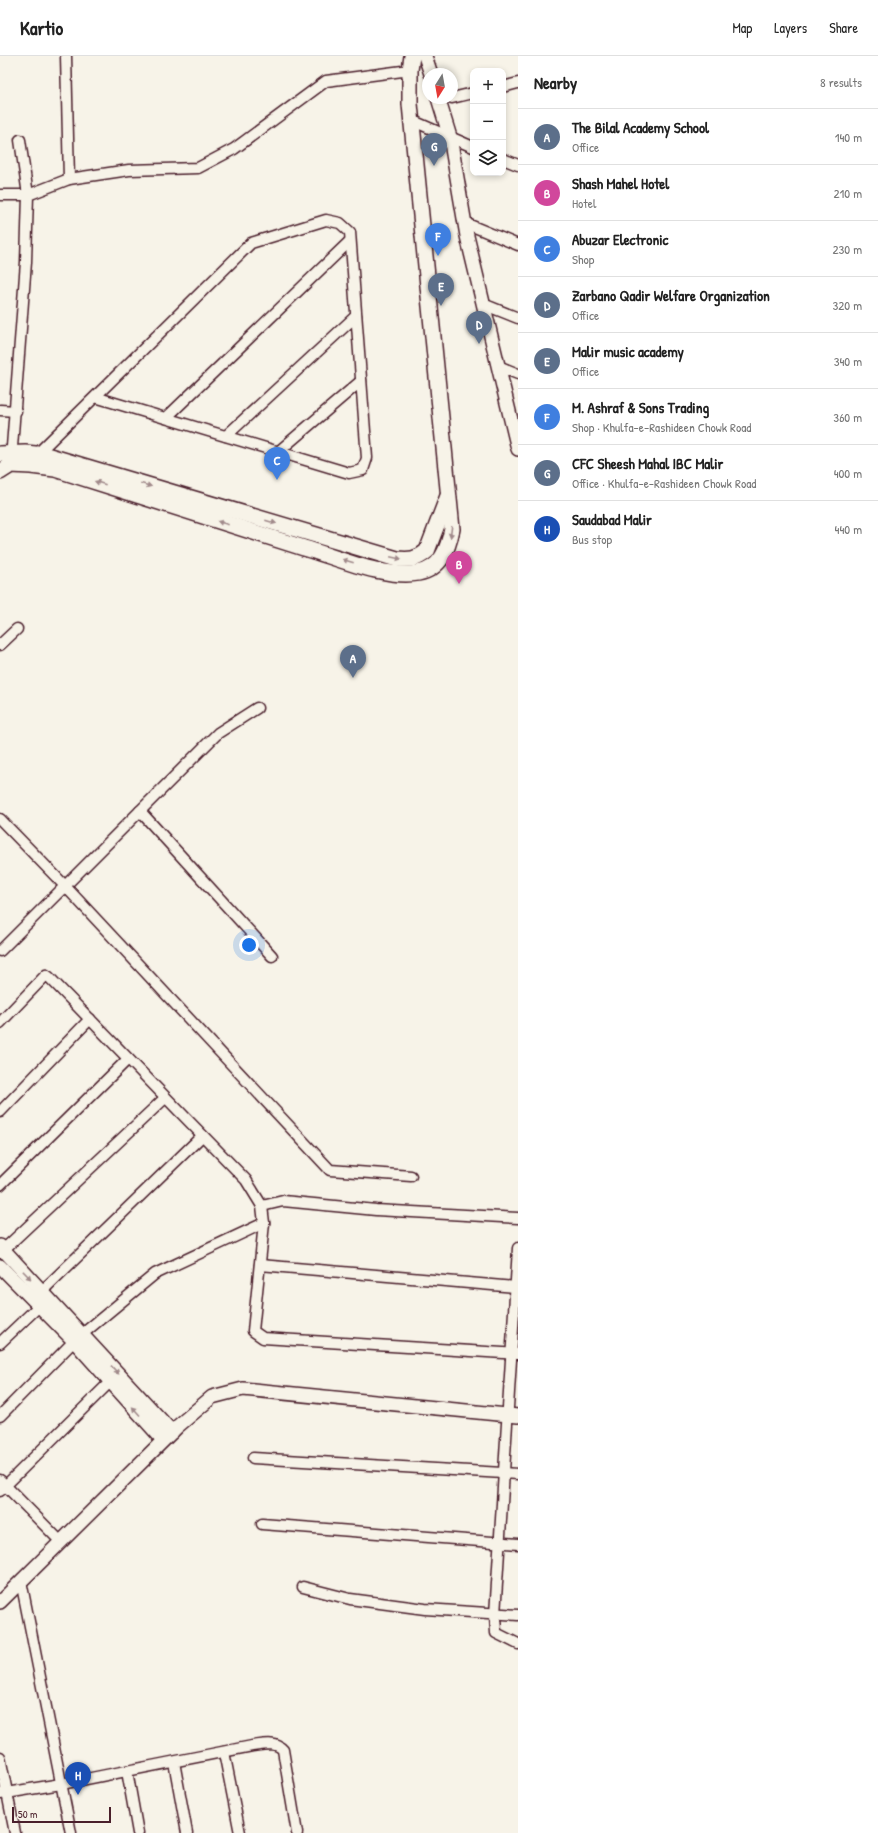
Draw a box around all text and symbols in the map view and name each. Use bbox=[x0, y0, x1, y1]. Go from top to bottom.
text: Kartio bbox=[20, 15, 63, 41]
text: Map bbox=[732, 18, 752, 37]
text: Layers bbox=[774, 18, 807, 37]
text: Share bbox=[829, 18, 858, 37]
north arrow bbox=[422, 68, 458, 104]
map controls bbox=[470, 68, 506, 176]
button: + bbox=[470, 68, 506, 104]
text: Nearby bbox=[534, 71, 577, 94]
text: 8 results bbox=[820, 73, 862, 91]
button: − bbox=[470, 104, 506, 140]
text: The Bilal Academy School bbox=[572, 117, 709, 138]
text: A bbox=[544, 128, 550, 146]
text: 140 m bbox=[835, 128, 862, 146]
pin: G bbox=[421, 133, 447, 166]
text: Office bbox=[572, 138, 599, 156]
button: layers bbox=[470, 140, 506, 176]
text: Shash Mahel Hotel bbox=[572, 173, 669, 194]
text: B bbox=[544, 184, 550, 202]
text: 210 m bbox=[834, 184, 862, 202]
text: Hotel bbox=[572, 194, 596, 212]
pin: F bbox=[425, 223, 451, 256]
text: Abuzar Electronic bbox=[572, 229, 668, 250]
text: C bbox=[543, 240, 551, 258]
text: 230 m bbox=[832, 240, 862, 258]
text: Shop bbox=[572, 250, 594, 268]
pin: E bbox=[428, 273, 454, 306]
text: Zarbano Qadir Welfare Organization bbox=[572, 285, 770, 306]
text: D bbox=[544, 296, 550, 314]
text: 320 m bbox=[832, 296, 862, 314]
text: Office bbox=[572, 306, 599, 324]
pin: D bbox=[466, 311, 492, 344]
text: Malir music academy bbox=[572, 341, 684, 362]
text: E bbox=[544, 352, 550, 370]
text: 340 m bbox=[834, 352, 862, 370]
text: Office bbox=[572, 362, 599, 380]
text: M. Ashraf & Sons Trading bbox=[572, 397, 709, 418]
text: F bbox=[545, 408, 549, 426]
text: 360 m bbox=[833, 408, 862, 426]
text: Shop · Khulfa-e-Rashideen Chowk Road bbox=[572, 418, 751, 436]
pin: C bbox=[264, 447, 290, 480]
text: CFC Sheesh Mahal IBC Malir bbox=[572, 453, 723, 474]
text: G bbox=[544, 464, 550, 482]
text: 400 m bbox=[834, 464, 862, 482]
text: Office · Khulfa-e-Rashideen Chowk Road bbox=[572, 474, 756, 492]
one-way arrow bbox=[93, 480, 105, 486]
one-way arrow bbox=[141, 482, 153, 488]
text: Saudabad Malir bbox=[572, 509, 652, 530]
one-way arrow bbox=[265, 519, 277, 525]
one-way arrow bbox=[217, 520, 229, 526]
text: H bbox=[544, 520, 550, 538]
text: 440 m bbox=[835, 520, 862, 538]
one-way arrow bbox=[448, 525, 454, 538]
text: Bus stop bbox=[572, 530, 612, 548]
pin: B bbox=[446, 551, 472, 584]
one-way arrow bbox=[390, 555, 402, 561]
one-way arrow bbox=[341, 558, 353, 564]
pin: A bbox=[340, 645, 366, 678]
your location bbox=[239, 935, 259, 955]
one-way arrow bbox=[22, 1269, 31, 1280]
one-way arrow bbox=[110, 1365, 120, 1375]
one-way arrow bbox=[132, 1406, 141, 1416]
pin: H bbox=[65, 1762, 91, 1795]
scale bar bbox=[12, 1805, 111, 1824]
text: 50 m bbox=[18, 1807, 38, 1821]

